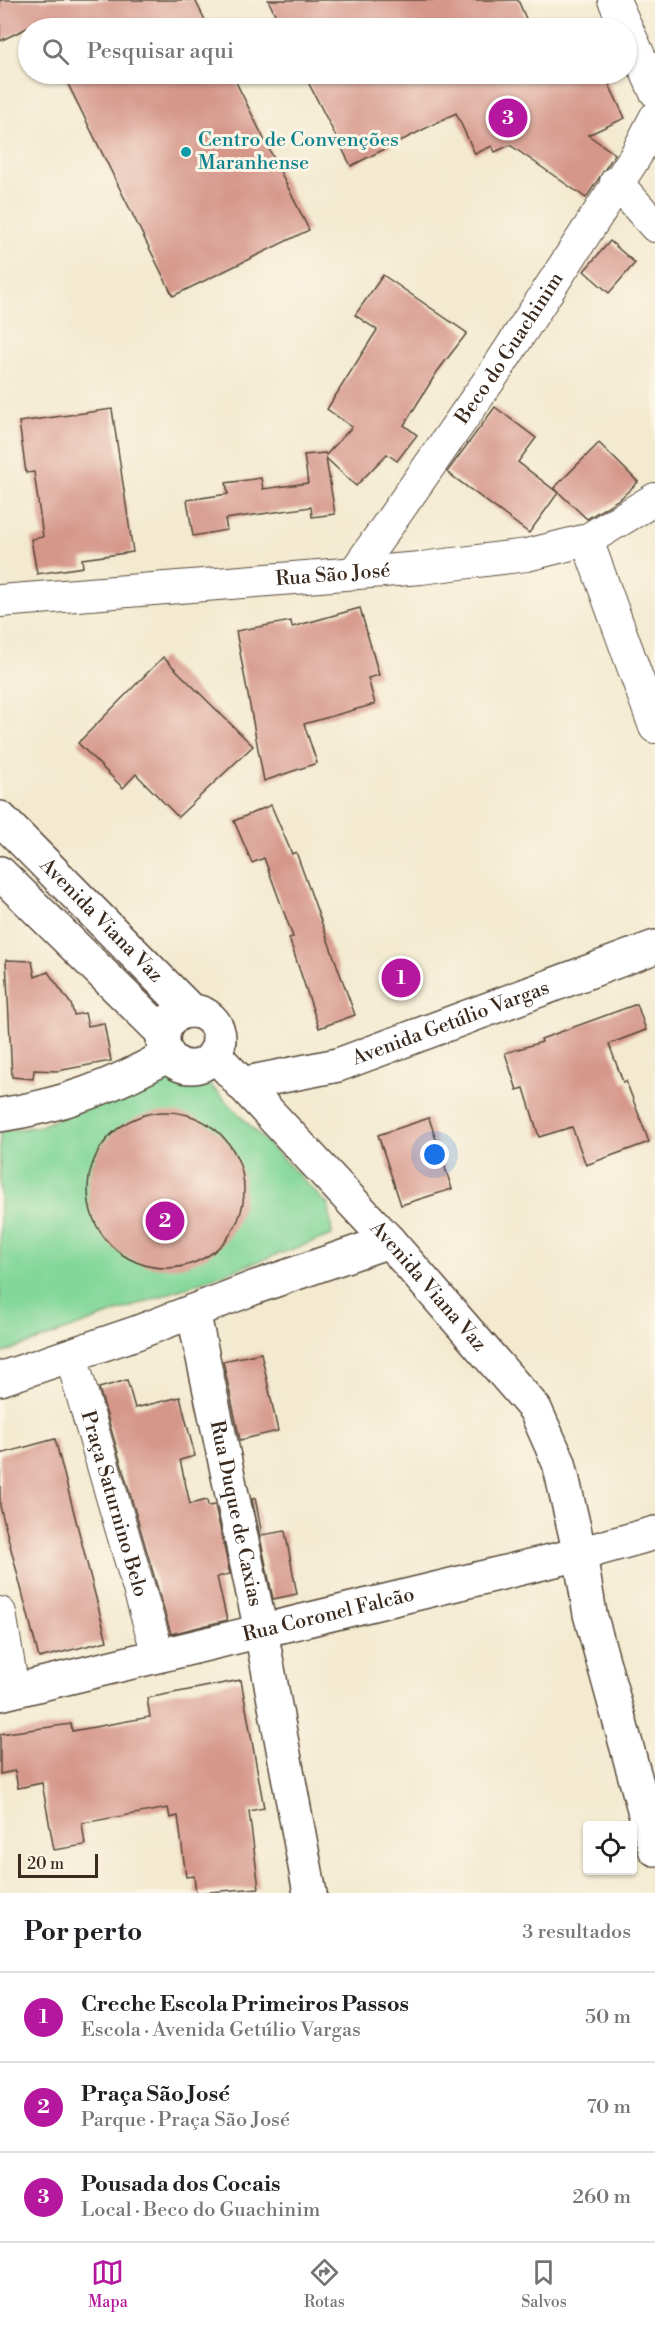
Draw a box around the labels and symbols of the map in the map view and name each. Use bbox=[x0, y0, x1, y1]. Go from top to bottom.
pin: 3 bbox=[488, 96, 528, 140]
place label: Centro de Convenções Maranhense bbox=[198, 128, 399, 176]
marker: Centro de Convenções Maranhense bbox=[179, 145, 193, 159]
street label: Beco do Guachinim bbox=[449, 267, 569, 430]
street label: Rua São José bbox=[275, 558, 391, 592]
street label: Avenida Viana Vaz bbox=[34, 852, 168, 988]
pin: 1 bbox=[382, 956, 420, 1000]
street label: Avenida Getúlio Vargas bbox=[348, 975, 553, 1072]
your location bbox=[420, 1140, 449, 1169]
pin: 2 bbox=[146, 1198, 184, 1244]
street label: Avenida Viana Vaz bbox=[364, 1215, 492, 1357]
street label: Praça Saturnino Belo bbox=[75, 1408, 153, 1600]
street label: Rua Duque de Caxias bbox=[204, 1418, 268, 1609]
street label: Rua Coronel Falcão bbox=[240, 1582, 417, 1647]
scale bar bbox=[18, 1851, 98, 1878]

